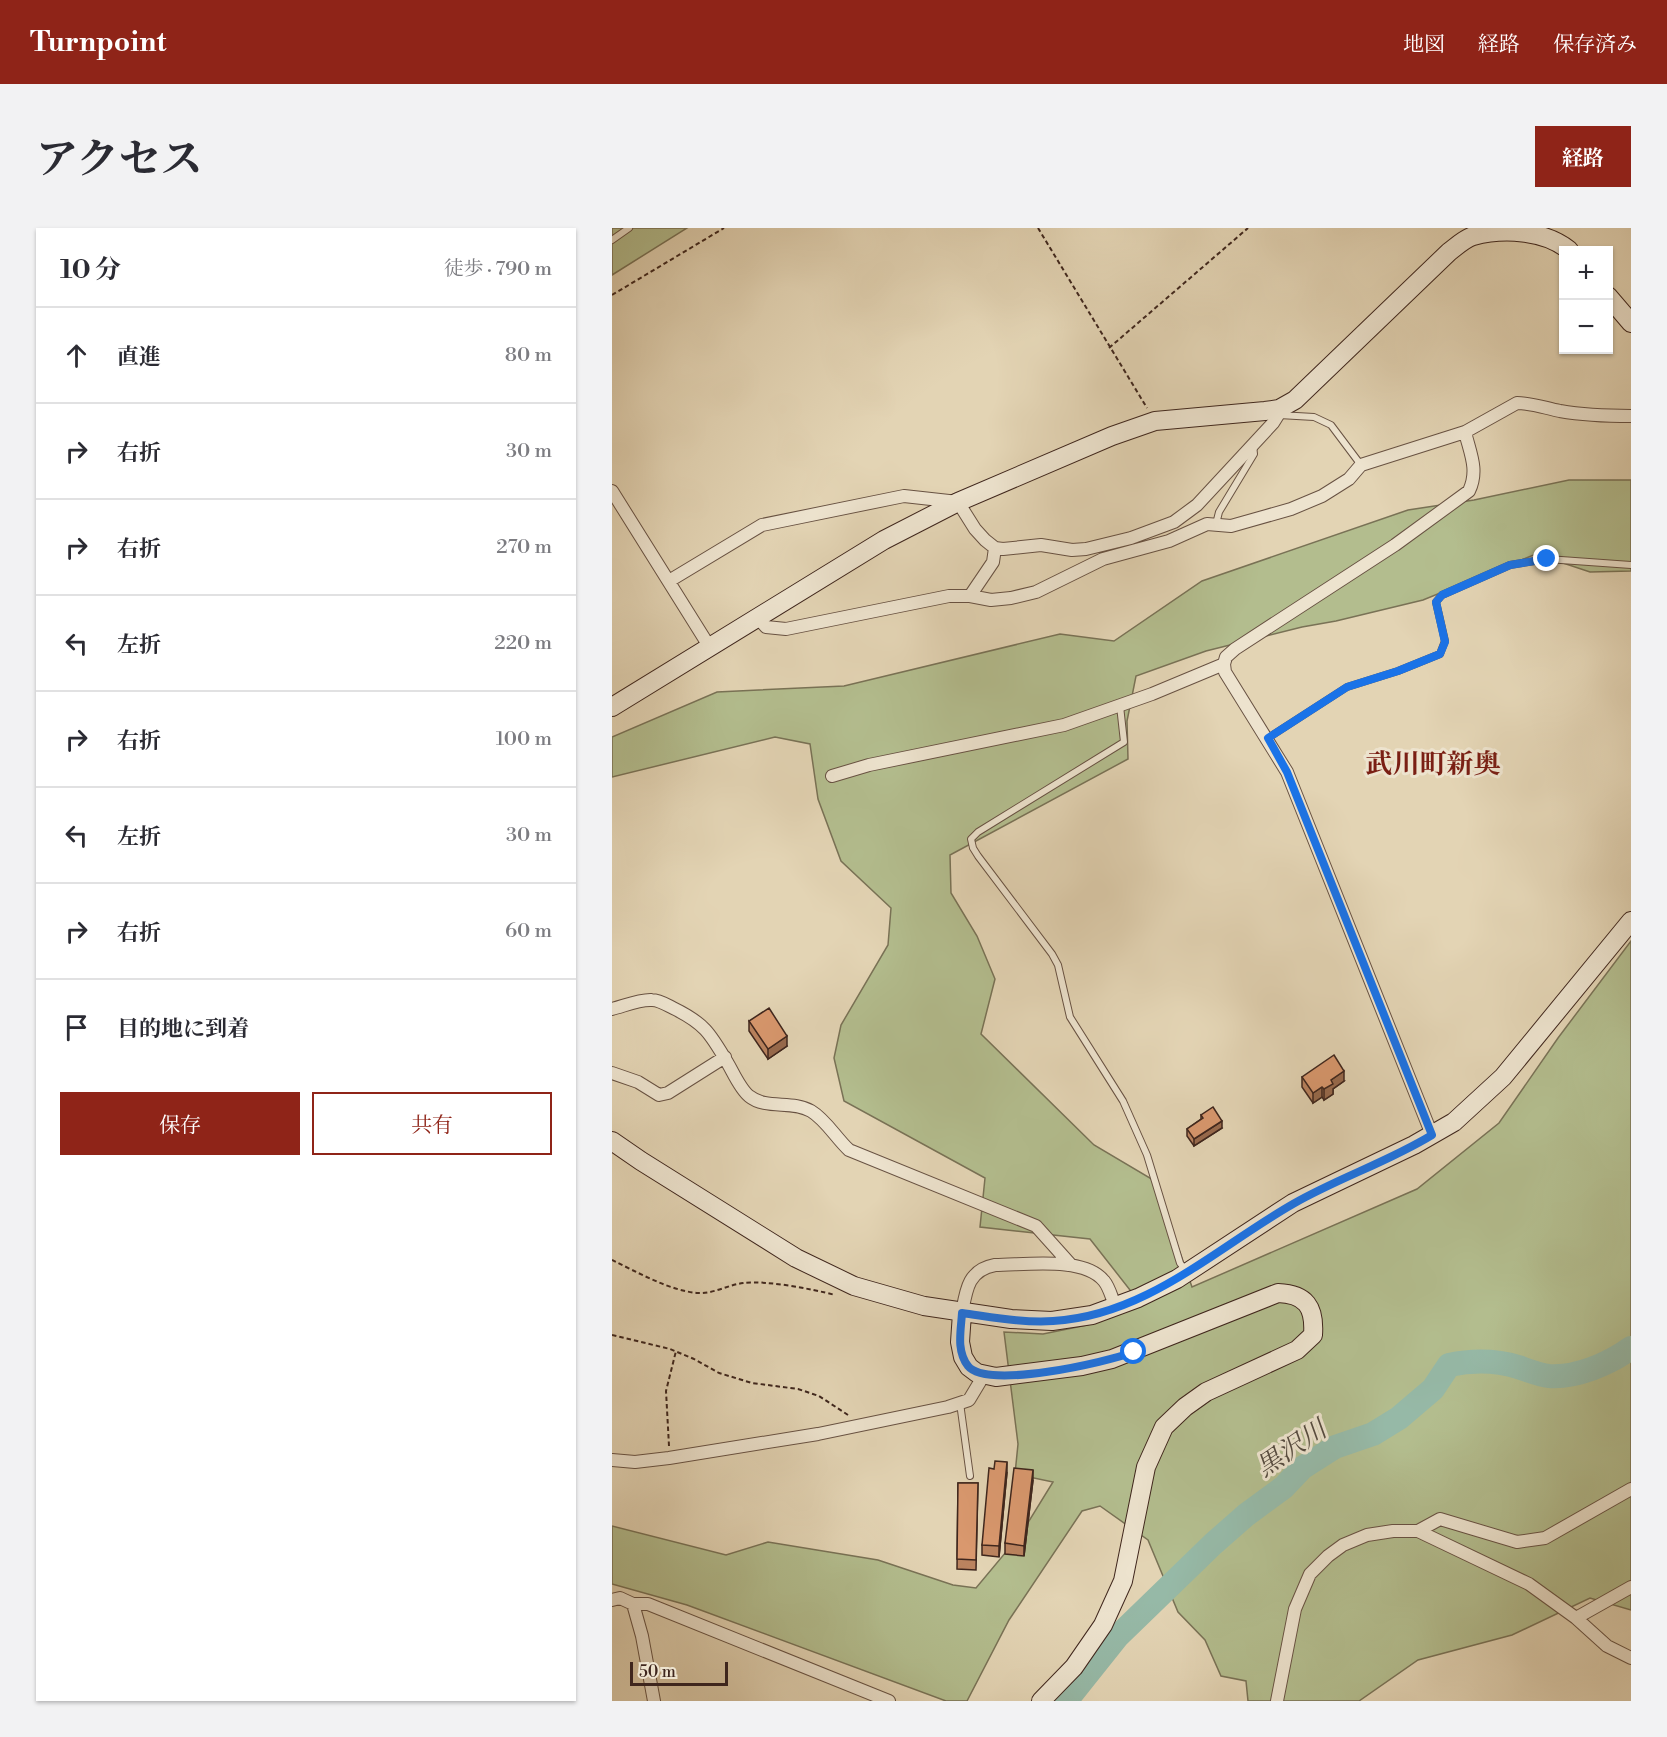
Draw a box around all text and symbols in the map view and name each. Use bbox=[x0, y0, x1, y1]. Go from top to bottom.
text: Turnpoint bbox=[30, 25, 166, 60]
text: 地図 bbox=[1403, 32, 1445, 58]
text: 経路 bbox=[1478, 32, 1520, 58]
text: 保存済み bbox=[1553, 32, 1637, 58]
button: 経路 bbox=[1535, 126, 1631, 187]
text: アクセス bbox=[36, 134, 203, 187]
map controls bbox=[1559, 246, 1613, 354]
button: + bbox=[1559, 246, 1613, 300]
text: 10 分 bbox=[60, 254, 121, 286]
text: 徒歩 · 790 m bbox=[444, 257, 552, 282]
button: − bbox=[1559, 300, 1613, 354]
icon: ahead bbox=[60, 339, 93, 372]
text: 80 m bbox=[505, 343, 552, 368]
text: 直進 bbox=[117, 344, 161, 371]
icon: right bbox=[60, 435, 93, 468]
text: 30 m bbox=[506, 439, 552, 464]
text: 右折 bbox=[117, 440, 161, 467]
icon: right bbox=[60, 531, 93, 564]
text: 270 m bbox=[496, 535, 552, 560]
text: 右折 bbox=[117, 536, 161, 563]
route end bbox=[1533, 545, 1559, 571]
icon: left bbox=[60, 627, 93, 660]
text: 220 m bbox=[494, 631, 552, 656]
text: 左折 bbox=[117, 632, 161, 659]
icon: right bbox=[60, 723, 93, 756]
text: 100 m bbox=[496, 727, 552, 752]
text: 右折 bbox=[117, 728, 161, 755]
district label: 武川町新奥 bbox=[1366, 748, 1501, 782]
icon: left bbox=[60, 819, 93, 852]
text: 30 m bbox=[506, 823, 552, 848]
text: 左折 bbox=[117, 824, 161, 851]
icon: right bbox=[60, 915, 93, 948]
text: 60 m bbox=[505, 919, 552, 944]
text: 右折 bbox=[117, 920, 161, 947]
icon: arrive bbox=[60, 1011, 93, 1044]
text: 目的地に到着 bbox=[117, 1016, 249, 1043]
button: 保存 bbox=[60, 1092, 300, 1155]
button: 共有 bbox=[312, 1092, 552, 1155]
route start bbox=[1120, 1338, 1146, 1364]
water label: 黒沢川 bbox=[1250, 1412, 1335, 1484]
scale bar bbox=[630, 1659, 728, 1686]
text: 50 m bbox=[639, 1662, 676, 1682]

